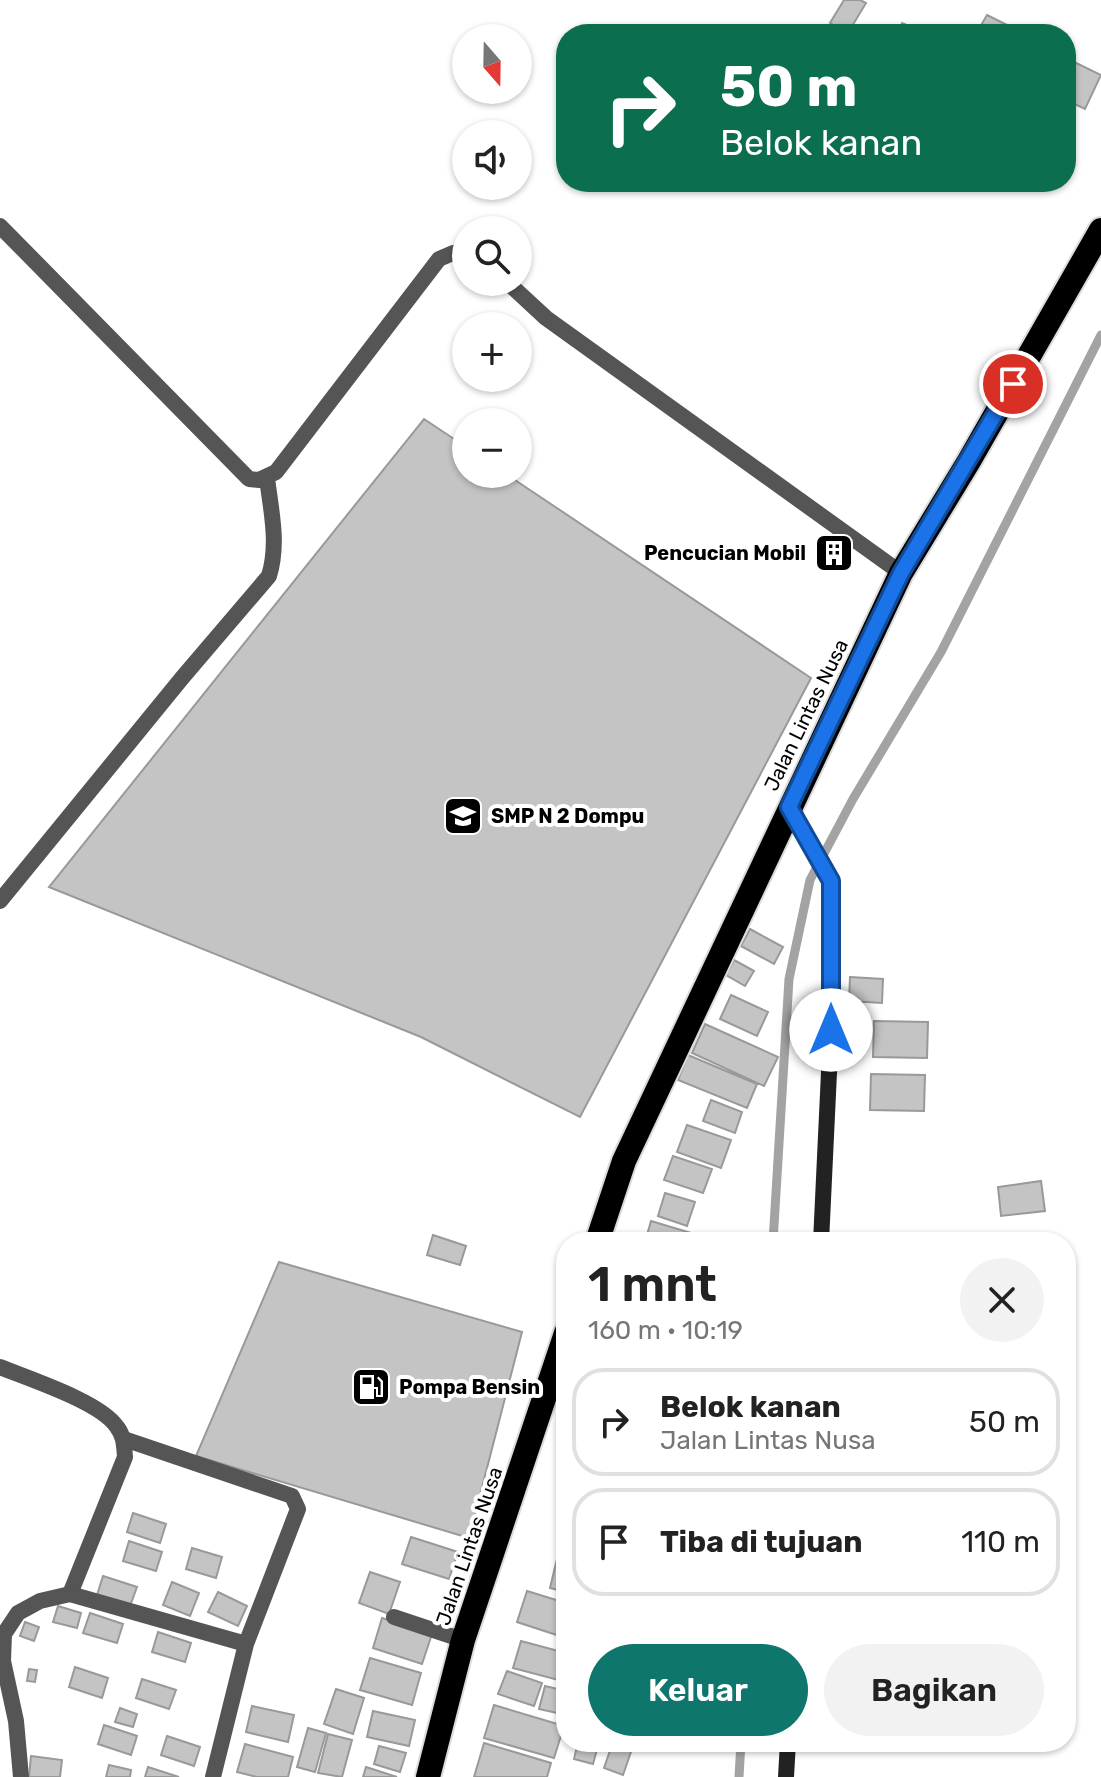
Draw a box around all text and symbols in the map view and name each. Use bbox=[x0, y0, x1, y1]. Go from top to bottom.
north arrow bbox=[452, 24, 532, 104]
map controls bbox=[452, 24, 532, 488]
text: 50 m bbox=[720, 54, 857, 120]
icon: right bbox=[588, 56, 692, 160]
button: sound bbox=[452, 120, 532, 200]
text: Belok kanan bbox=[720, 121, 922, 164]
button: search bbox=[452, 216, 532, 296]
button: + bbox=[452, 312, 532, 392]
pin bbox=[979, 350, 1047, 418]
icon: arrive bbox=[991, 362, 1035, 406]
button: − bbox=[452, 408, 532, 488]
building icon: Pencucian Mobil bbox=[813, 532, 855, 574]
place label: Pencucian Mobil bbox=[644, 541, 806, 565]
street label: Jalan Lintas Nusa bbox=[759, 635, 853, 795]
school or university icon: SMP N 2 Dompu bbox=[442, 795, 484, 837]
place label: SMP N 2 Dompu bbox=[491, 804, 644, 828]
position arrow bbox=[789, 988, 873, 1072]
text: 1 mnt bbox=[588, 1256, 717, 1313]
button: close bbox=[960, 1258, 1044, 1342]
text: 160 m · 10:19 bbox=[588, 1315, 743, 1346]
fuel station icon: Pompa Bensin bbox=[350, 1366, 392, 1408]
place label: Pompa Bensin bbox=[399, 1375, 540, 1399]
text: Belok kanan bbox=[660, 1389, 841, 1425]
icon: right bbox=[592, 1400, 636, 1444]
text: 50 m bbox=[969, 1404, 1040, 1440]
text: Jalan Lintas Nusa bbox=[660, 1425, 876, 1456]
street label: Jalan Lintas Nusa bbox=[431, 1464, 507, 1628]
icon: arrive bbox=[592, 1520, 636, 1564]
text: Tiba di tujuan bbox=[660, 1524, 862, 1560]
text: 110 m bbox=[961, 1524, 1040, 1560]
button: Keluar bbox=[588, 1644, 808, 1736]
button: Bagikan bbox=[824, 1644, 1044, 1736]

